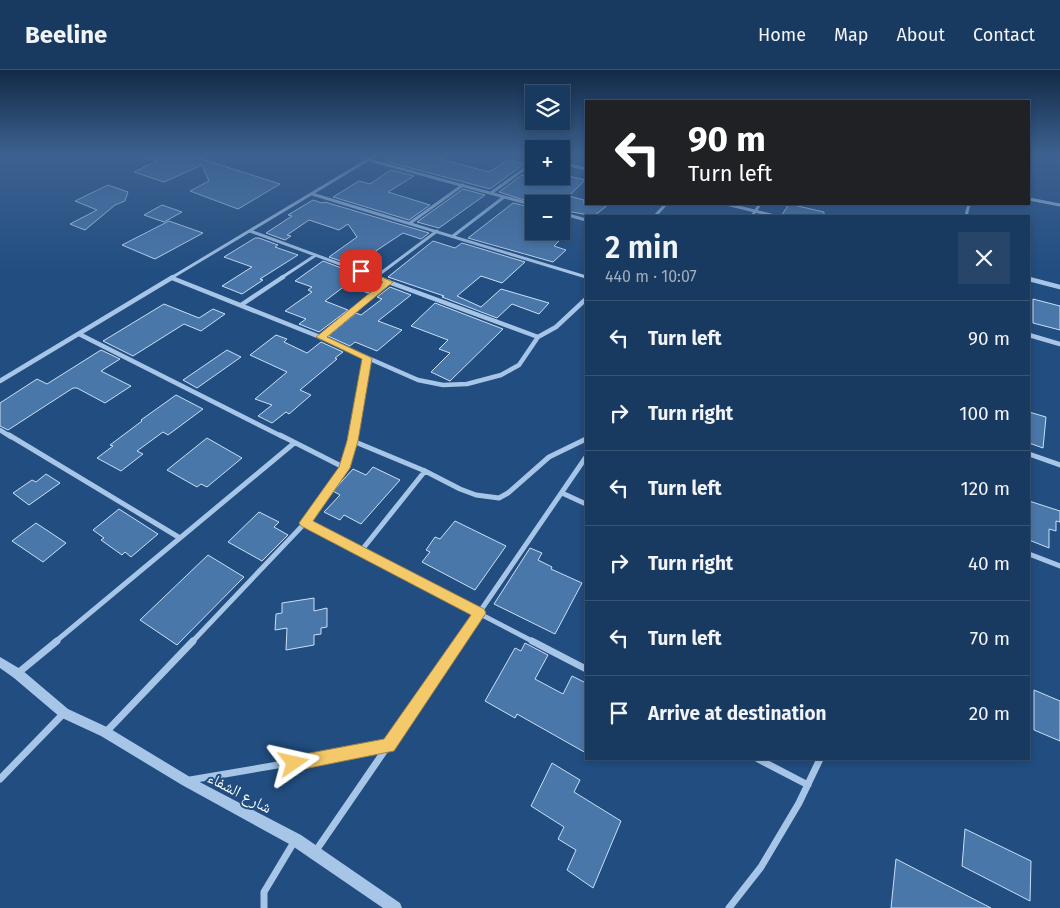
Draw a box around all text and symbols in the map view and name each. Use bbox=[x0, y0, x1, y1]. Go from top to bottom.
text: Beeline bbox=[25, 21, 107, 49]
text: Home bbox=[758, 24, 806, 46]
text: Map bbox=[834, 24, 868, 46]
text: About bbox=[896, 24, 945, 46]
text: Contact bbox=[973, 24, 1035, 46]
map controls bbox=[525, 85, 570, 240]
button: layers bbox=[525, 85, 570, 130]
text: 90 m bbox=[688, 118, 766, 160]
icon: left bbox=[605, 120, 670, 185]
button: + bbox=[525, 140, 570, 185]
text: Turn left bbox=[688, 160, 772, 187]
button: − bbox=[525, 195, 570, 240]
text: 2 min bbox=[605, 230, 679, 266]
button: close bbox=[958, 232, 1010, 284]
pin bbox=[340, 250, 382, 292]
icon: arrive bbox=[347, 257, 375, 285]
text: 440 m · 10:07 bbox=[605, 267, 697, 286]
icon: left bbox=[605, 324, 633, 352]
text: Turn left bbox=[648, 327, 722, 350]
text: 90 m bbox=[968, 327, 1010, 350]
icon: right bbox=[605, 399, 633, 427]
text: Turn right bbox=[648, 402, 733, 425]
text: 100 m bbox=[959, 402, 1010, 425]
icon: left bbox=[605, 474, 633, 502]
text: Turn left bbox=[648, 477, 722, 500]
text: 120 m bbox=[960, 477, 1010, 500]
icon: right bbox=[605, 549, 633, 577]
text: Turn right bbox=[648, 552, 733, 575]
text: 40 m bbox=[968, 552, 1010, 575]
icon: left bbox=[605, 624, 633, 652]
text: Turn left bbox=[648, 627, 722, 650]
text: 70 m bbox=[970, 627, 1010, 650]
icon: arrive bbox=[605, 699, 633, 727]
text: Arrive at destination bbox=[648, 702, 827, 725]
text: 20 m bbox=[969, 702, 1010, 725]
position arrow bbox=[267, 736, 319, 788]
street label: شارع الشفاء bbox=[204, 768, 275, 818]

